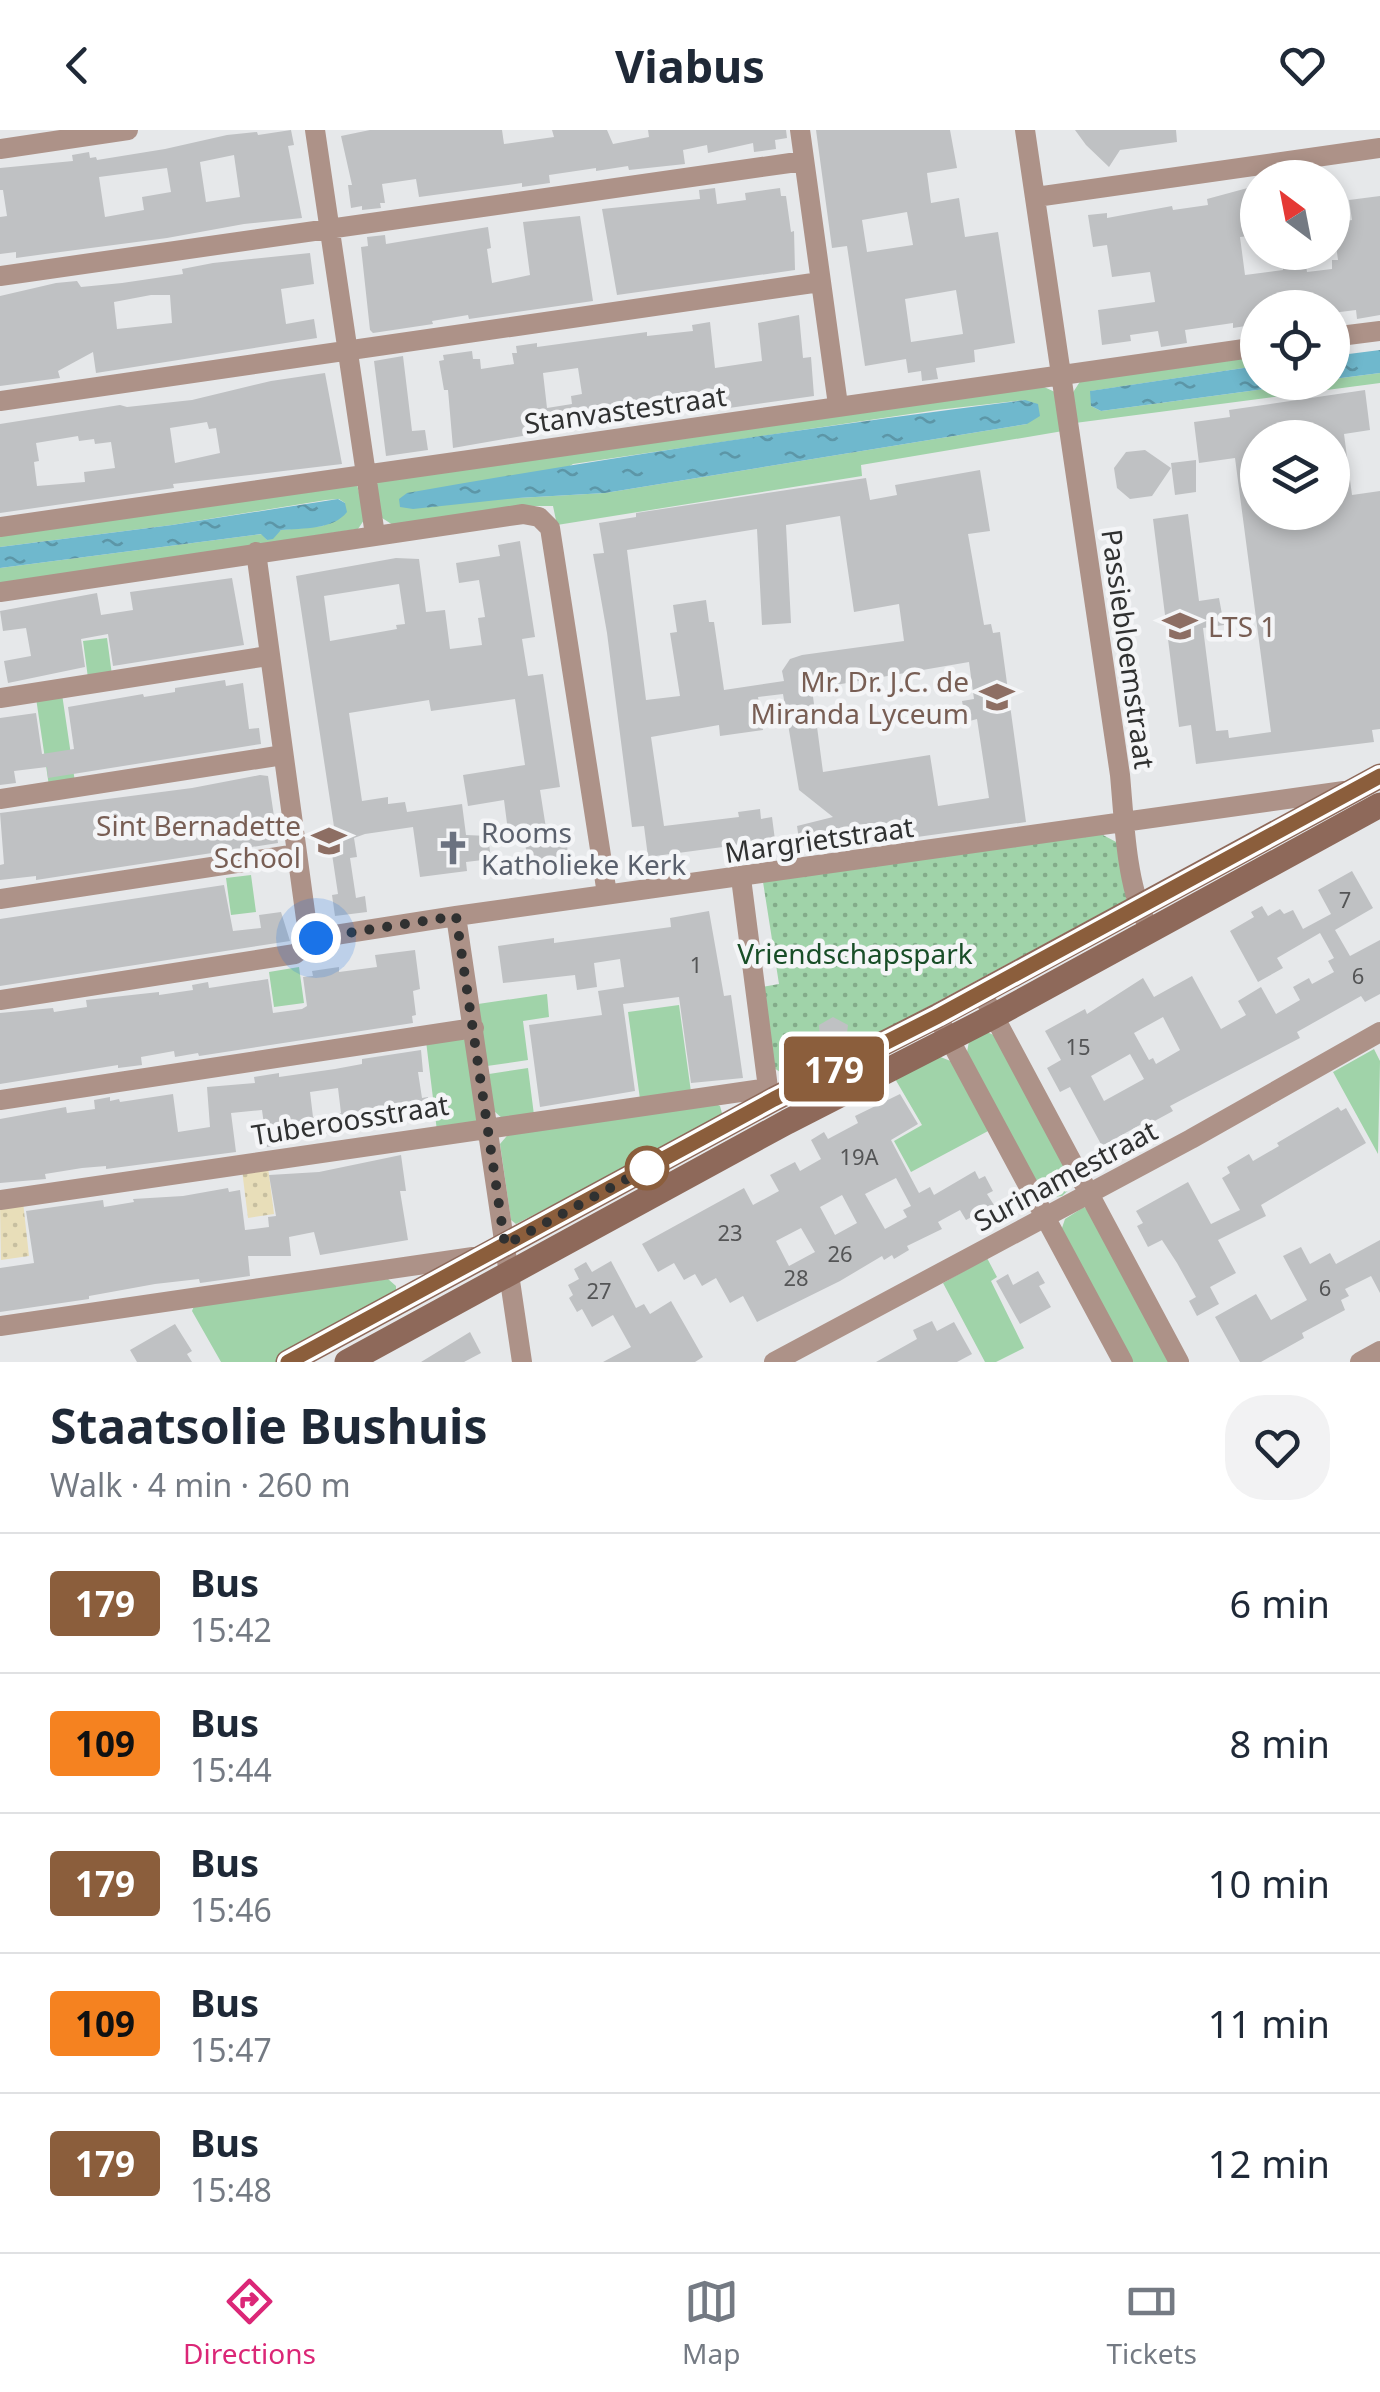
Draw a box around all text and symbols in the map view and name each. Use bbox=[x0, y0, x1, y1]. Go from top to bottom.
text: Viabus bbox=[615, 35, 765, 96]
icon: back bbox=[50, 38, 105, 93]
icon: heart bbox=[1275, 38, 1330, 93]
north arrow bbox=[1240, 160, 1350, 270]
map controls bbox=[1240, 160, 1350, 530]
button: locate bbox=[1240, 290, 1350, 400]
street label: Stanvastestraat bbox=[521, 376, 729, 442]
button: layers bbox=[1240, 420, 1350, 530]
street label: Passiebloemstraat bbox=[1093, 527, 1165, 771]
school or university icon: LTS 1 bbox=[1161, 607, 1199, 645]
place label: LTS 1 bbox=[1208, 607, 1276, 645]
place label: Mr. Dr. J.C. de Miranda Lyceum bbox=[750, 662, 969, 732]
school or university icon: Mr. Dr. J.C. de Miranda Lyceum bbox=[978, 678, 1016, 716]
place label: Sint Bernadette School bbox=[96, 806, 301, 876]
street label: Margrietstraat bbox=[722, 807, 916, 871]
place label: Rooms Katholieke Kerk bbox=[481, 813, 686, 883]
school or university icon: Sint Bernadette School bbox=[310, 822, 348, 860]
church icon: Rooms Katholieke Kerk bbox=[434, 829, 472, 867]
house number: 7 bbox=[1339, 884, 1351, 914]
your location bbox=[291, 913, 341, 963]
park label: Vriendschapspark bbox=[737, 934, 973, 972]
house number: 1 bbox=[690, 949, 702, 979]
house number: 6 bbox=[1352, 960, 1364, 990]
house number: 15 bbox=[1065, 1031, 1091, 1061]
line badge: 179 bbox=[776, 1036, 892, 1102]
text: 179 bbox=[804, 1046, 864, 1093]
street label: Tuberoosstraat bbox=[249, 1085, 451, 1153]
street label: Surinamestraat bbox=[967, 1111, 1163, 1239]
house number: 19A bbox=[839, 1141, 880, 1171]
unlabelled marker bbox=[626, 1147, 668, 1189]
house number: 23 bbox=[717, 1217, 743, 1247]
house number: 26 bbox=[827, 1238, 853, 1268]
house number: 28 bbox=[783, 1262, 809, 1292]
house number: 6 bbox=[1319, 1272, 1331, 1302]
house number: 27 bbox=[586, 1275, 612, 1305]
text: Staatsolie Bushuis bbox=[50, 1393, 488, 1458]
button: heart bbox=[1225, 1395, 1330, 1500]
text: Walk · 4 min · 260 m bbox=[50, 1463, 351, 1506]
text: Bus bbox=[190, 1556, 259, 1608]
text: 6 min bbox=[1230, 1577, 1330, 1629]
text: 179 bbox=[75, 1580, 135, 1627]
text: 15:42 bbox=[190, 1608, 272, 1651]
text: Bus bbox=[190, 1696, 259, 1748]
text: 8 min bbox=[1230, 1717, 1330, 1769]
text: 109 bbox=[75, 1720, 135, 1767]
text: 15:44 bbox=[190, 1748, 272, 1791]
text: Bus bbox=[190, 1836, 259, 1888]
text: 10 min bbox=[1208, 1857, 1330, 1909]
text: 179 bbox=[75, 1860, 135, 1907]
text: 15:46 bbox=[190, 1888, 272, 1931]
text: Bus bbox=[190, 1976, 259, 2028]
text: 11 min bbox=[1208, 1997, 1330, 2049]
text: 109 bbox=[75, 2000, 135, 2047]
text: 15:47 bbox=[190, 2028, 272, 2071]
text: Bus bbox=[190, 2116, 259, 2168]
text: 12 min bbox=[1208, 2137, 1330, 2189]
text: 179 bbox=[75, 2140, 135, 2187]
text: 15:48 bbox=[190, 2168, 272, 2211]
tab: Directions bbox=[183, 2274, 316, 2372]
tab: Map bbox=[682, 2274, 740, 2372]
tab: Tickets bbox=[1106, 2274, 1197, 2372]

